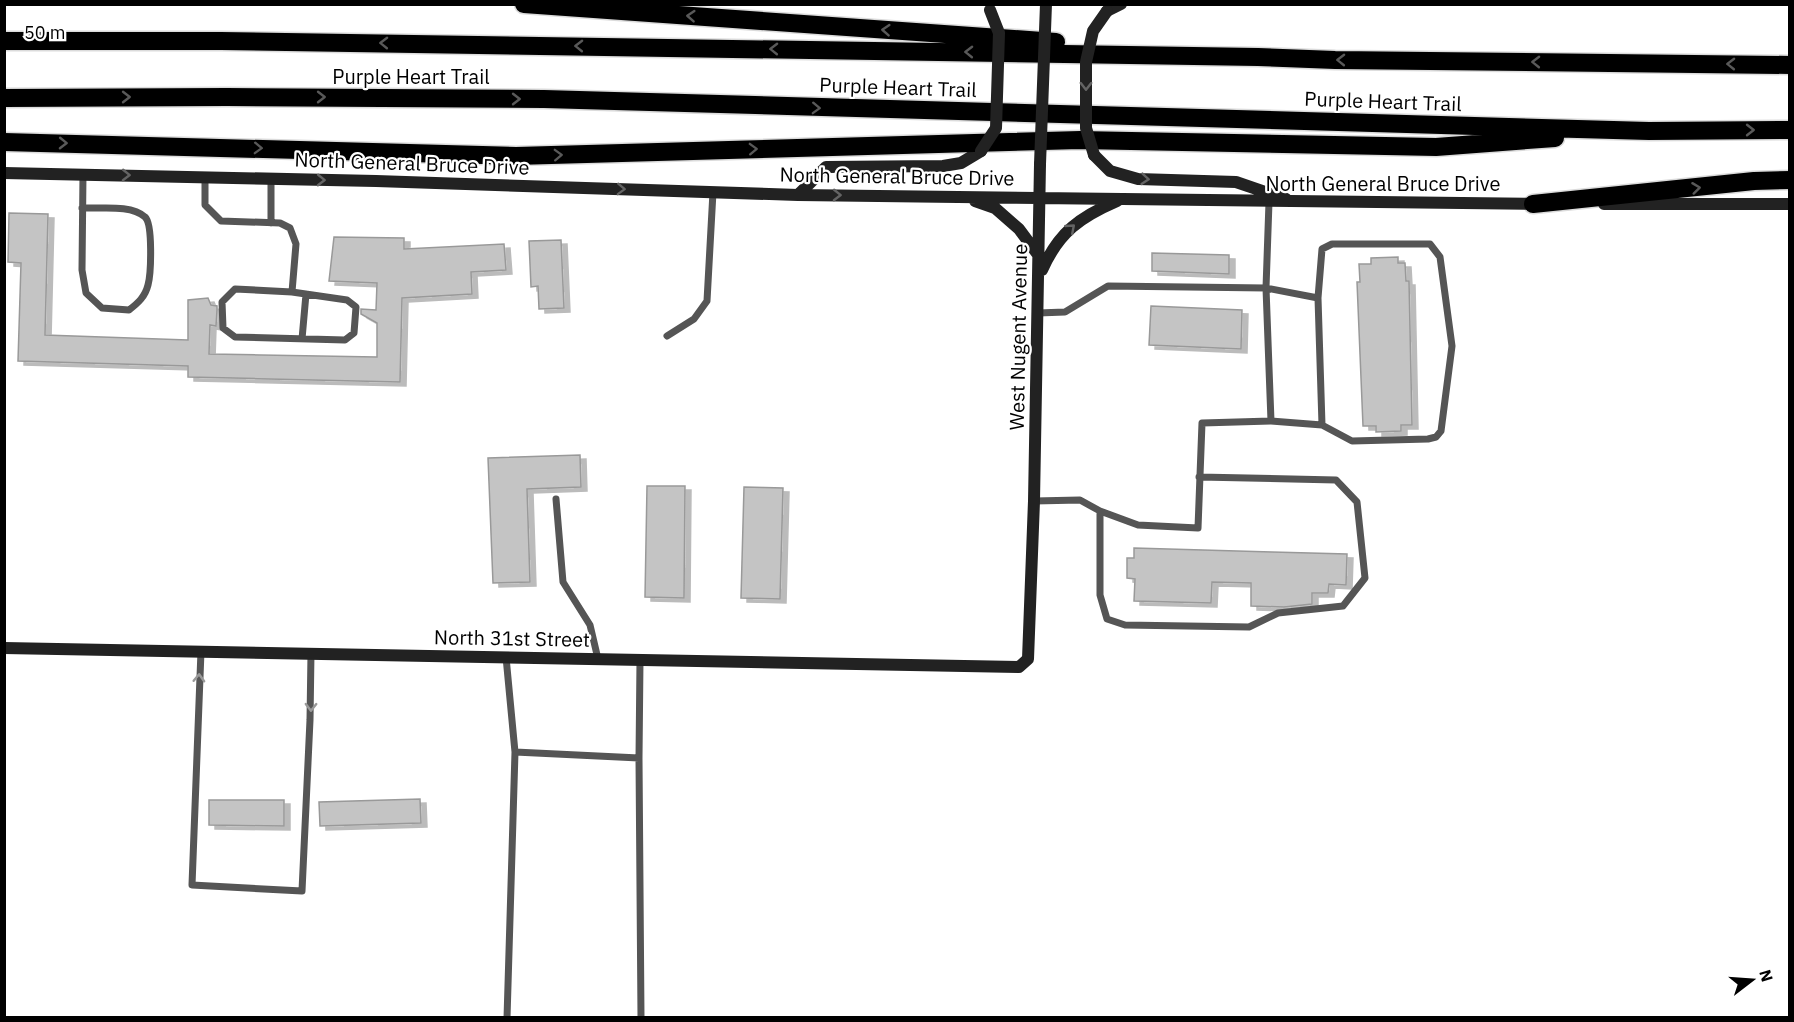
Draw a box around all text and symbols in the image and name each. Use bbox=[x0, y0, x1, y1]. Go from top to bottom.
one-way arrow bbox=[687, 10, 696, 23]
scale bar bbox=[15, 12, 136, 50]
text: 50 m bbox=[24, 21, 66, 44]
one-way arrow bbox=[881, 24, 890, 37]
one-way arrow bbox=[380, 37, 389, 49]
one-way arrow bbox=[574, 40, 583, 52]
one-way arrow bbox=[769, 43, 778, 55]
one-way arrow bbox=[964, 46, 973, 58]
one-way arrow bbox=[1337, 54, 1346, 66]
one-way arrow bbox=[1532, 56, 1541, 68]
one-way arrow bbox=[1727, 58, 1736, 70]
street label: Purple Heart Trail bbox=[332, 63, 490, 90]
street label: Purple Heart Trail bbox=[819, 71, 977, 103]
one-way arrow bbox=[1080, 81, 1092, 90]
street label: Purple Heart Trail bbox=[1304, 85, 1462, 117]
one-way arrow bbox=[121, 91, 130, 103]
one-way arrow bbox=[316, 91, 325, 103]
one-way arrow bbox=[511, 93, 520, 105]
one-way arrow bbox=[811, 101, 820, 114]
one-way arrow bbox=[1745, 124, 1754, 136]
one-way arrow bbox=[58, 137, 67, 150]
one-way arrow bbox=[253, 142, 262, 155]
one-way arrow bbox=[748, 143, 757, 155]
street label: North General Bruce Drive bbox=[294, 145, 530, 181]
one-way arrow bbox=[553, 148, 562, 161]
street label: North General Bruce Drive bbox=[779, 160, 1015, 192]
one-way arrow bbox=[121, 169, 130, 181]
street label: North General Bruce Drive bbox=[1266, 170, 1501, 197]
one-way arrow bbox=[1140, 172, 1149, 185]
one-way arrow bbox=[316, 173, 325, 186]
one-way arrow bbox=[1691, 182, 1700, 195]
one-way arrow bbox=[616, 183, 625, 195]
one-way arrow bbox=[832, 189, 841, 201]
one-way arrow bbox=[1064, 224, 1074, 235]
street label: West Nugent Avenue bbox=[1003, 243, 1033, 431]
street label: North 31st Street bbox=[434, 623, 590, 653]
one-way arrow bbox=[193, 673, 206, 682]
one-way arrow bbox=[304, 702, 317, 711]
north arrow bbox=[1722, 950, 1782, 1010]
text: N bbox=[1755, 967, 1778, 984]

